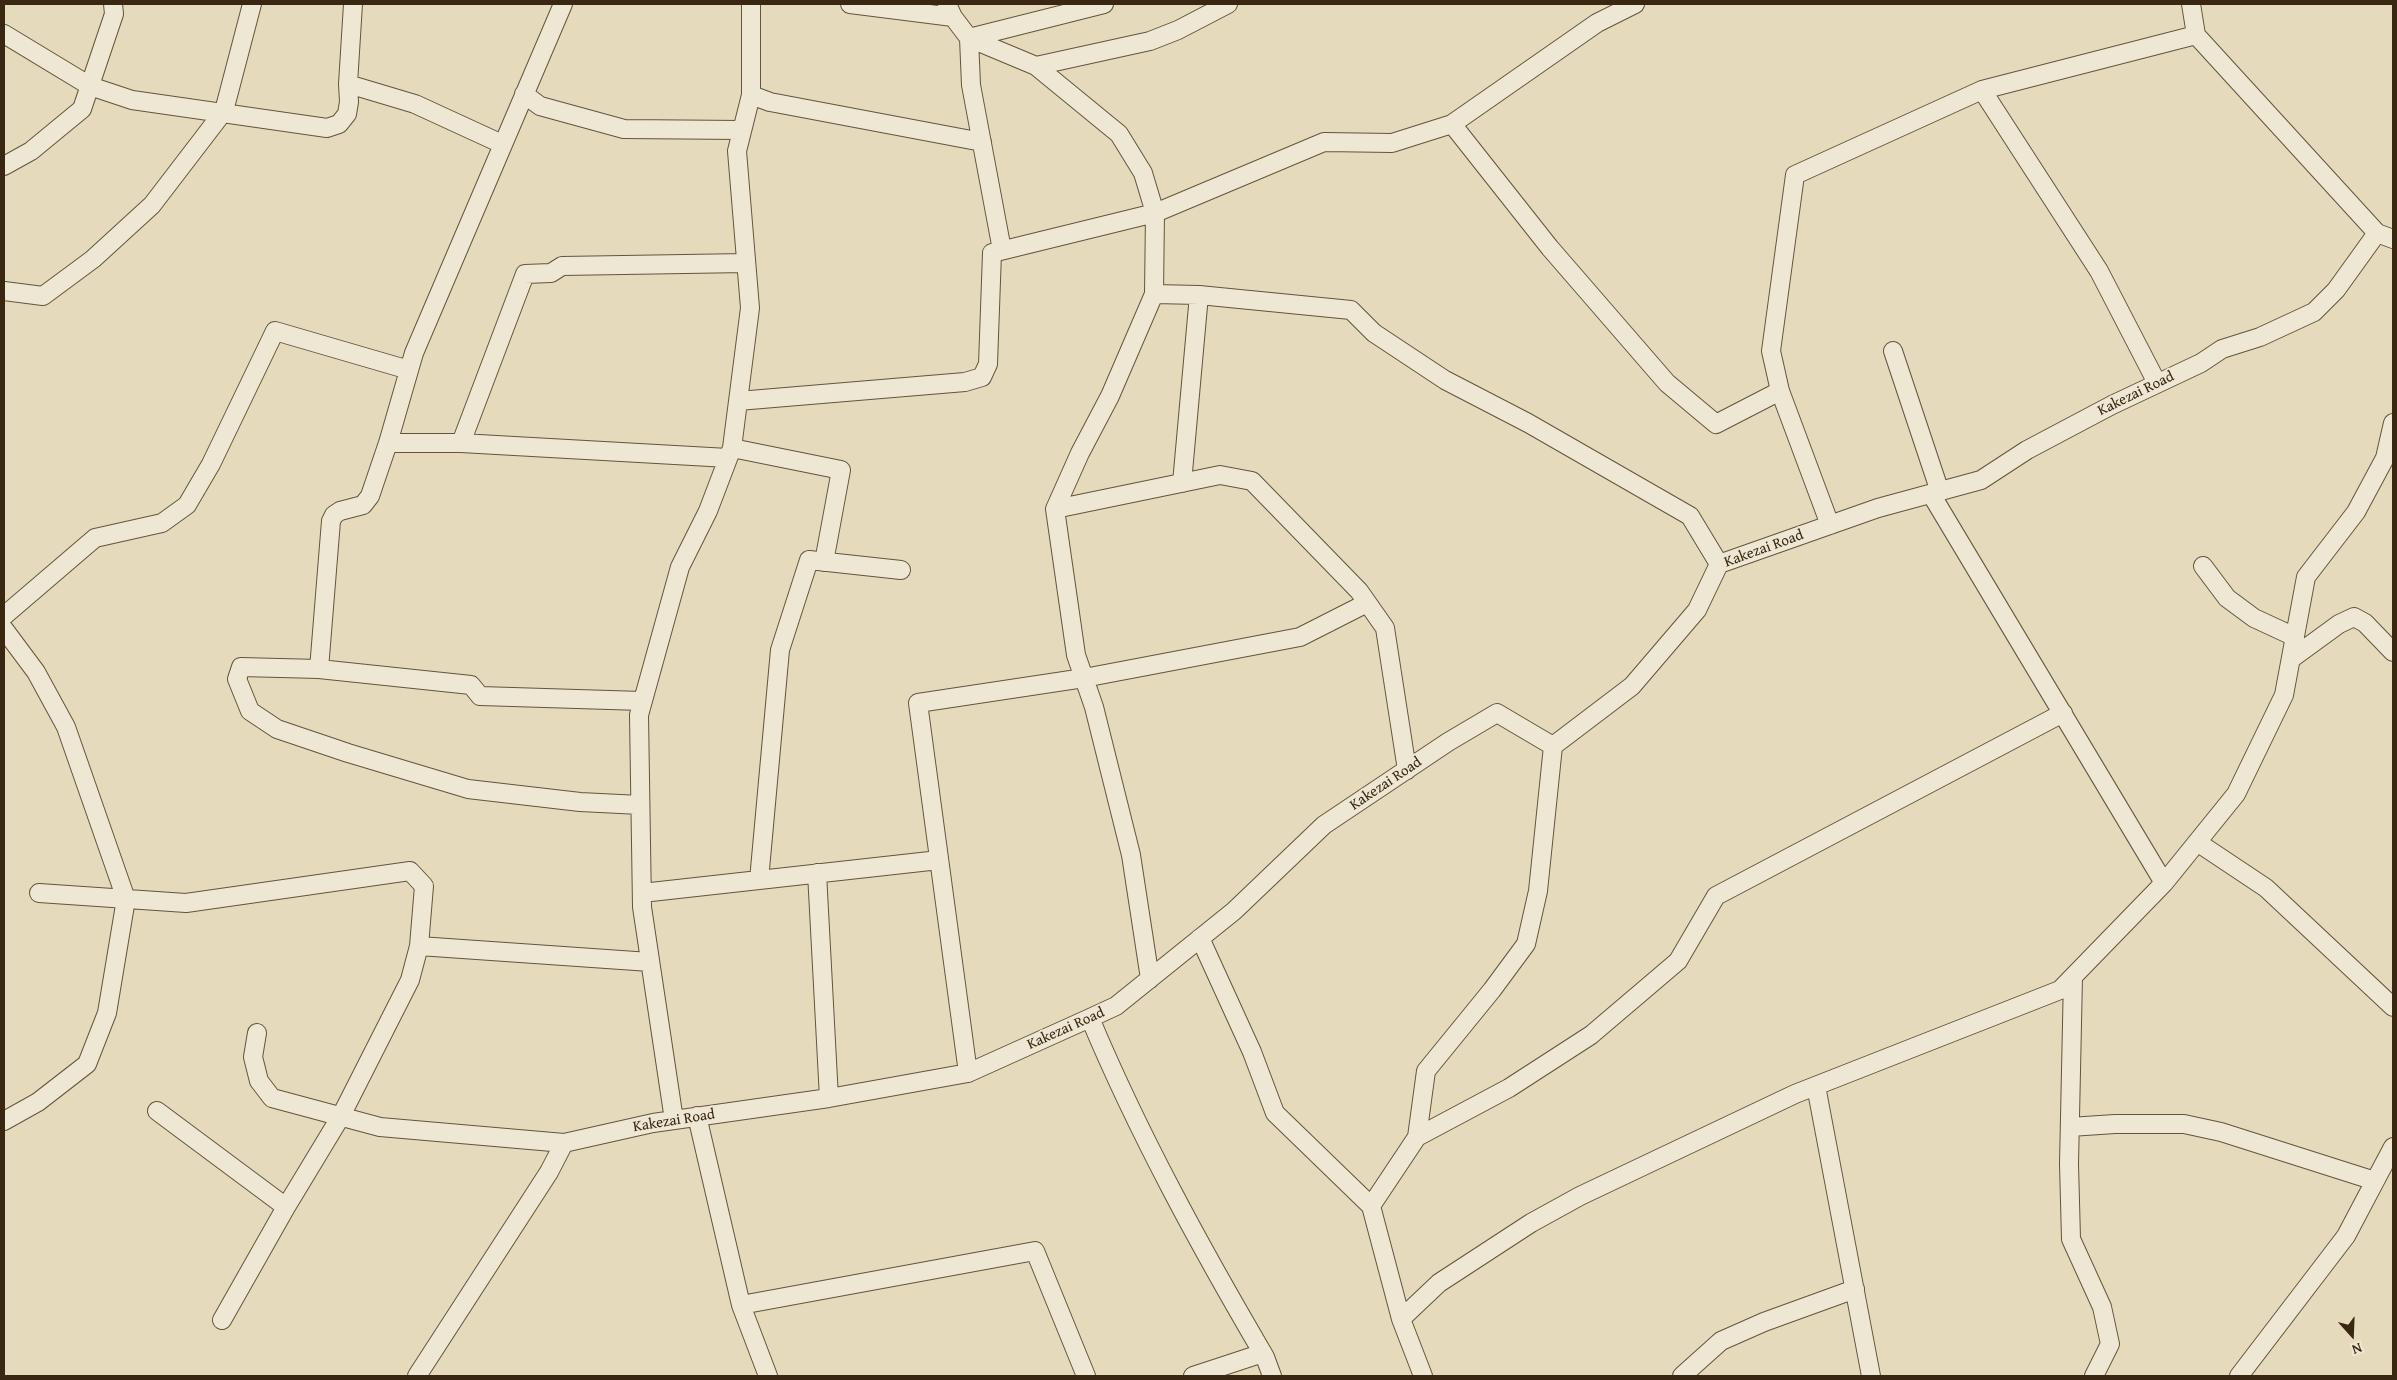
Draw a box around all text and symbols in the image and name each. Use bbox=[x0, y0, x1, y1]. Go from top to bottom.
street label: Kakezai Road bbox=[2095, 368, 2177, 420]
street label: Kakezai Road bbox=[1722, 526, 1806, 572]
street label: Kakezai Road bbox=[1347, 753, 1425, 815]
street label: Kakezai Road bbox=[1024, 1004, 1108, 1054]
street label: Kakezai Road bbox=[632, 1106, 716, 1136]
north arrow bbox=[2327, 1310, 2377, 1360]
text: N bbox=[2349, 1338, 2365, 1360]

